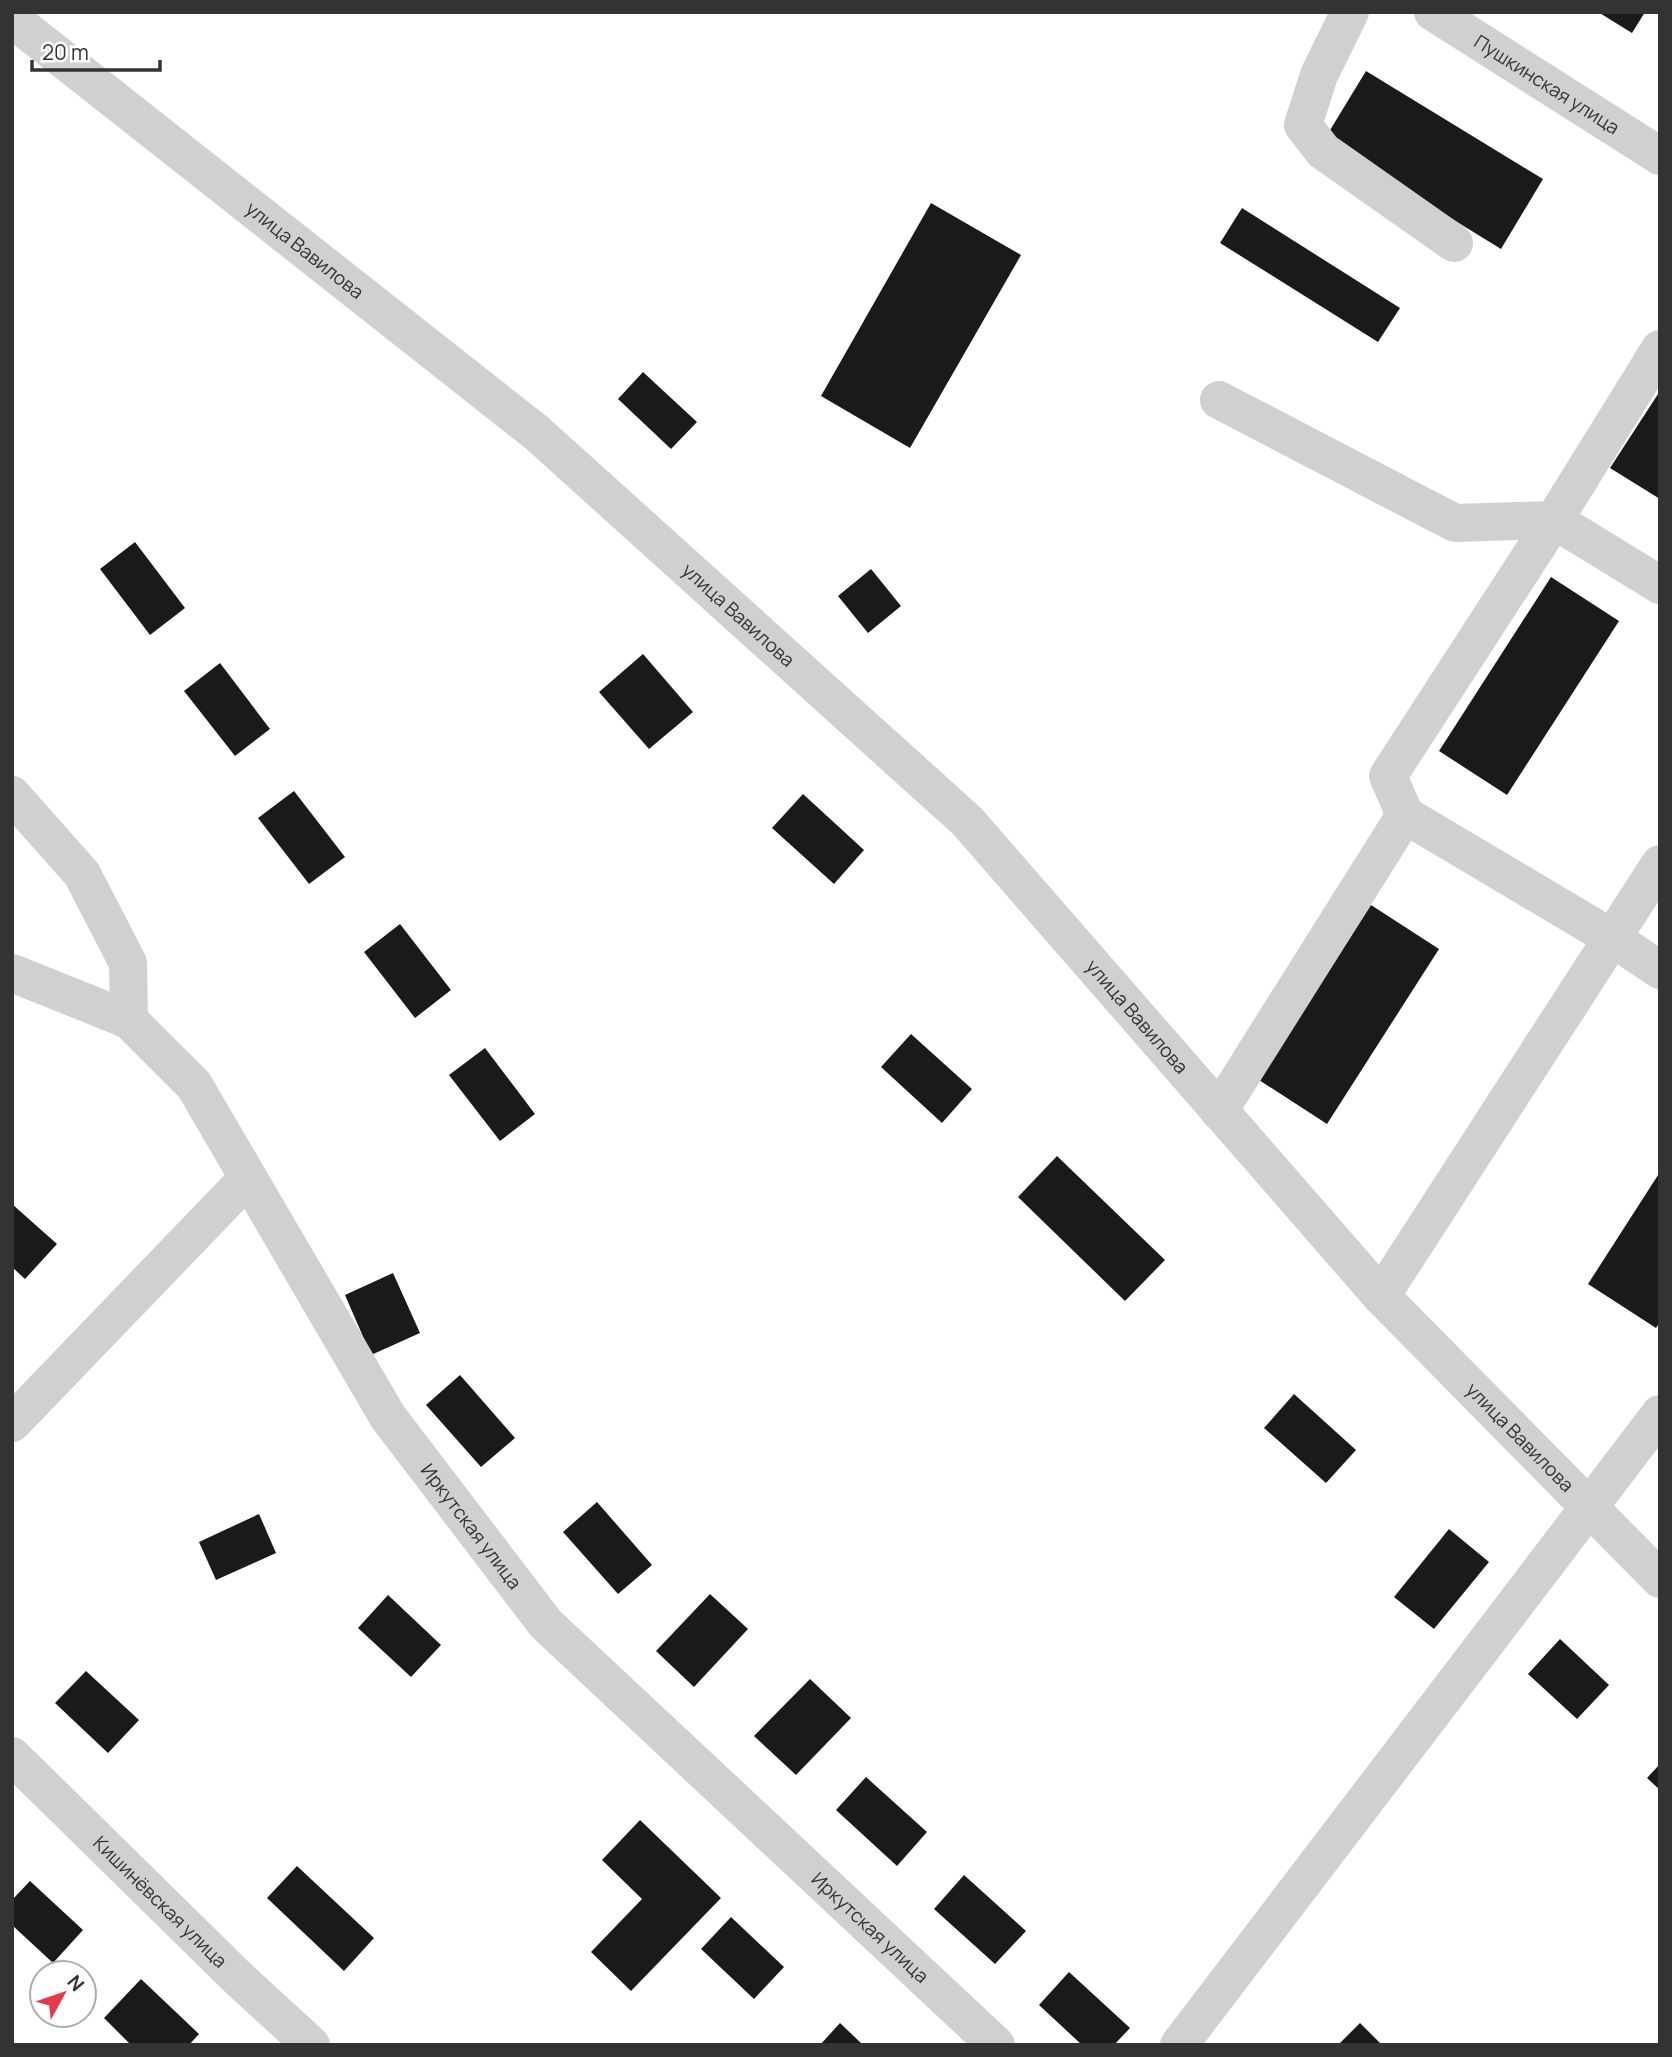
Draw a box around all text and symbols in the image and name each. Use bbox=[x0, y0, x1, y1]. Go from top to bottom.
scale bar bbox=[32, 28, 159, 72]
street label: Пушкинская улица bbox=[1469, 28, 1625, 140]
text: 20 m bbox=[42, 38, 89, 66]
street label: улица Вавилова bbox=[240, 195, 369, 305]
street label: улица Вавилова bbox=[676, 557, 801, 673]
street label: улица Вавилова bbox=[1080, 954, 1194, 1079]
street label: улица Вавилова bbox=[1460, 1377, 1580, 1497]
street label: Иркутская улица bbox=[415, 1458, 528, 1594]
street label: Кишинёвская улица bbox=[88, 1830, 233, 1974]
street label: Иркутская улица bbox=[806, 1866, 935, 1989]
north arrow bbox=[28, 1959, 98, 2029]
text: N bbox=[62, 1969, 90, 1997]

